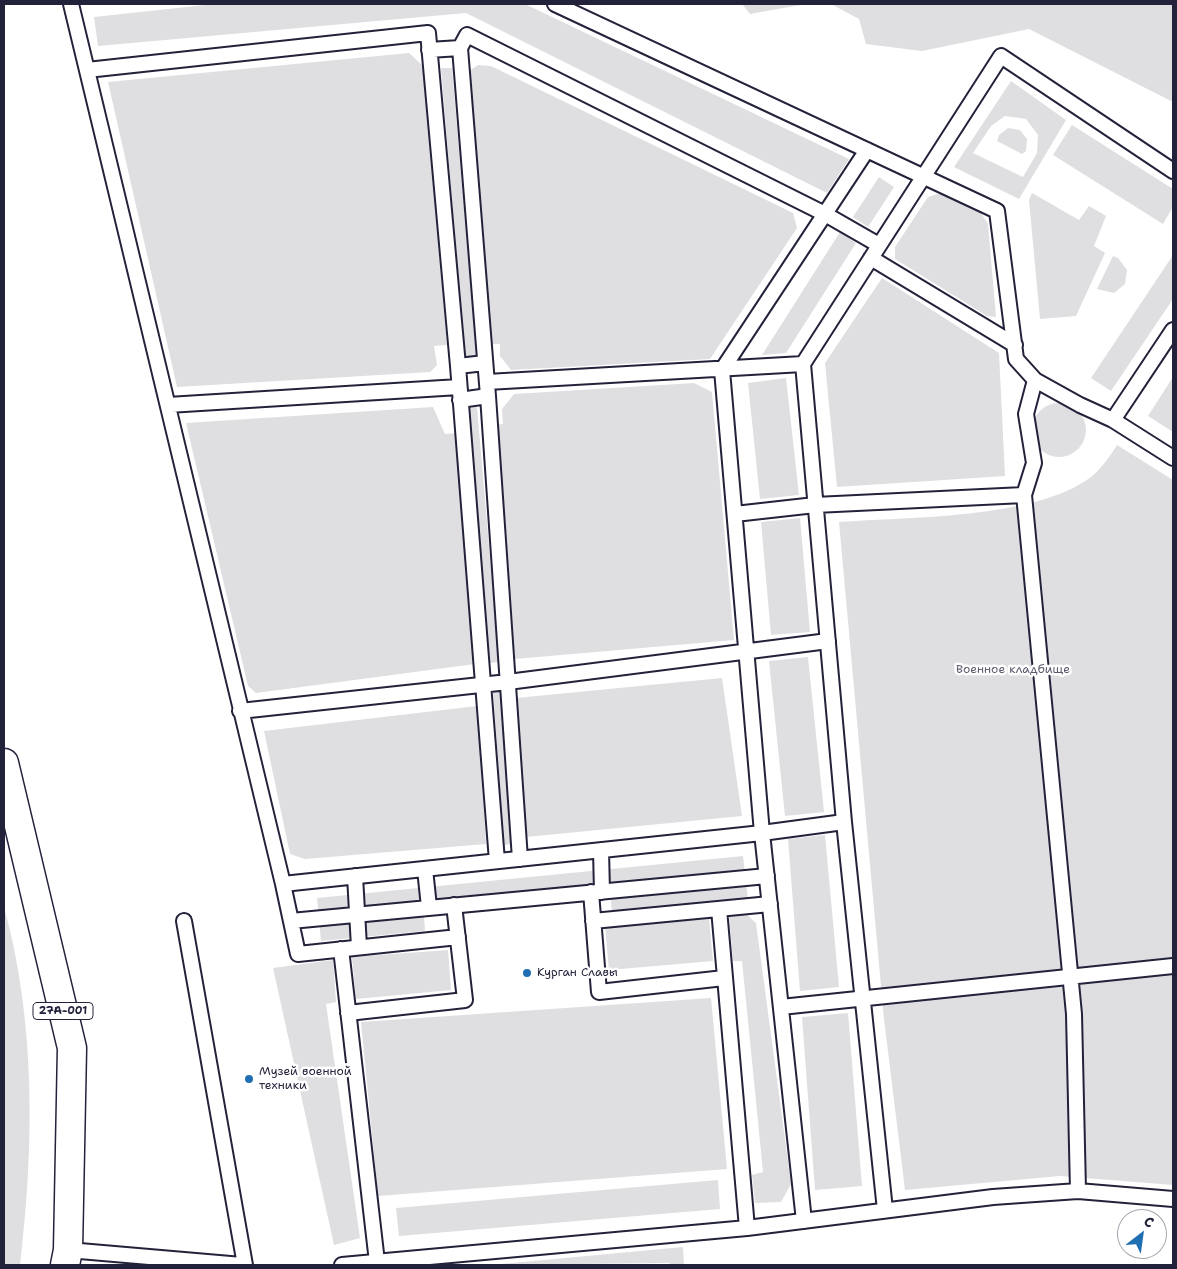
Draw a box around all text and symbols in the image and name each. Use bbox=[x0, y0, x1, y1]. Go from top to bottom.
park label: Военное кладбище bbox=[956, 663, 1070, 677]
place label: Курган Славы bbox=[537, 966, 618, 980]
marker: Курган Славы bbox=[521, 967, 533, 979]
road number: 27А-001 bbox=[33, 1002, 93, 1019]
place label: Музей военной техники bbox=[259, 1065, 352, 1093]
marker: Музей военной техники bbox=[243, 1073, 255, 1085]
north arrow bbox=[1117, 1209, 1167, 1259]
text: С bbox=[1141, 1212, 1157, 1232]

